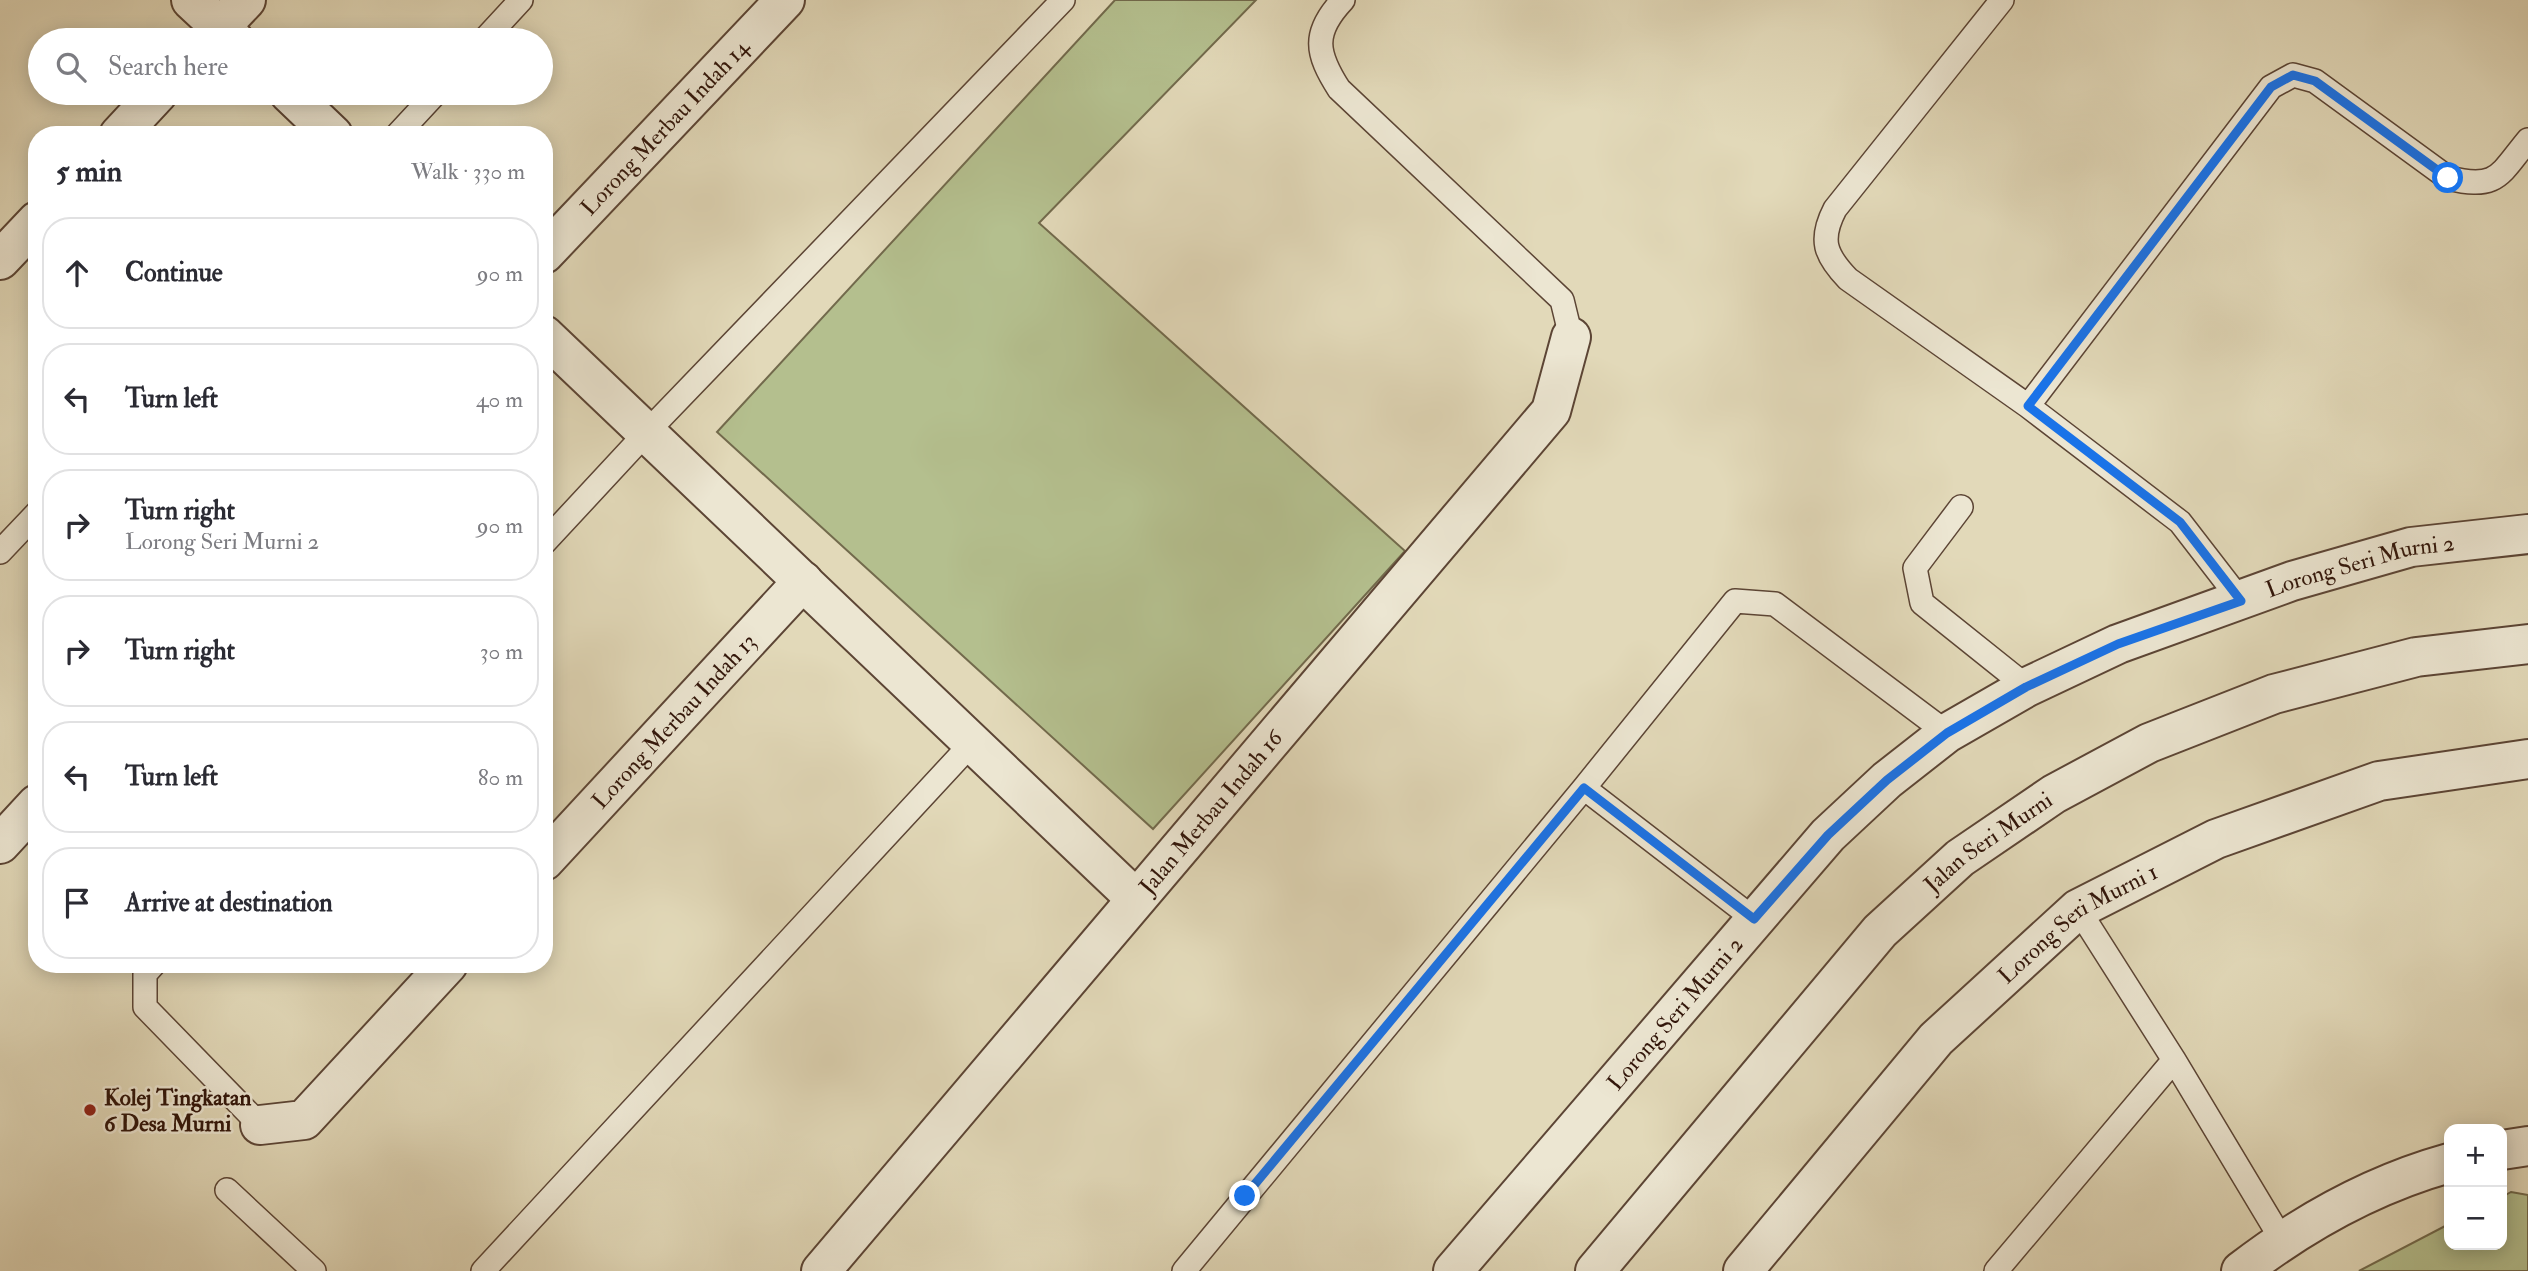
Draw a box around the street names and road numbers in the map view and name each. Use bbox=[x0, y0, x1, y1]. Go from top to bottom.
street label: Lorong Merbau Indah 14 bbox=[574, 32, 756, 222]
street label: Lorong Seri Murni 2 bbox=[2262, 528, 2456, 604]
street label: Lorong Merbau Indah 13 bbox=[586, 627, 762, 815]
street label: Jalan Merbau Indah 16 bbox=[1132, 723, 1290, 901]
street label: Jalan Seri Murni bbox=[1917, 785, 2058, 900]
street label: Lorong Seri Murni 1 bbox=[1992, 857, 2162, 990]
street label: Lorong Seri Murni 2 bbox=[1601, 930, 1749, 1097]

